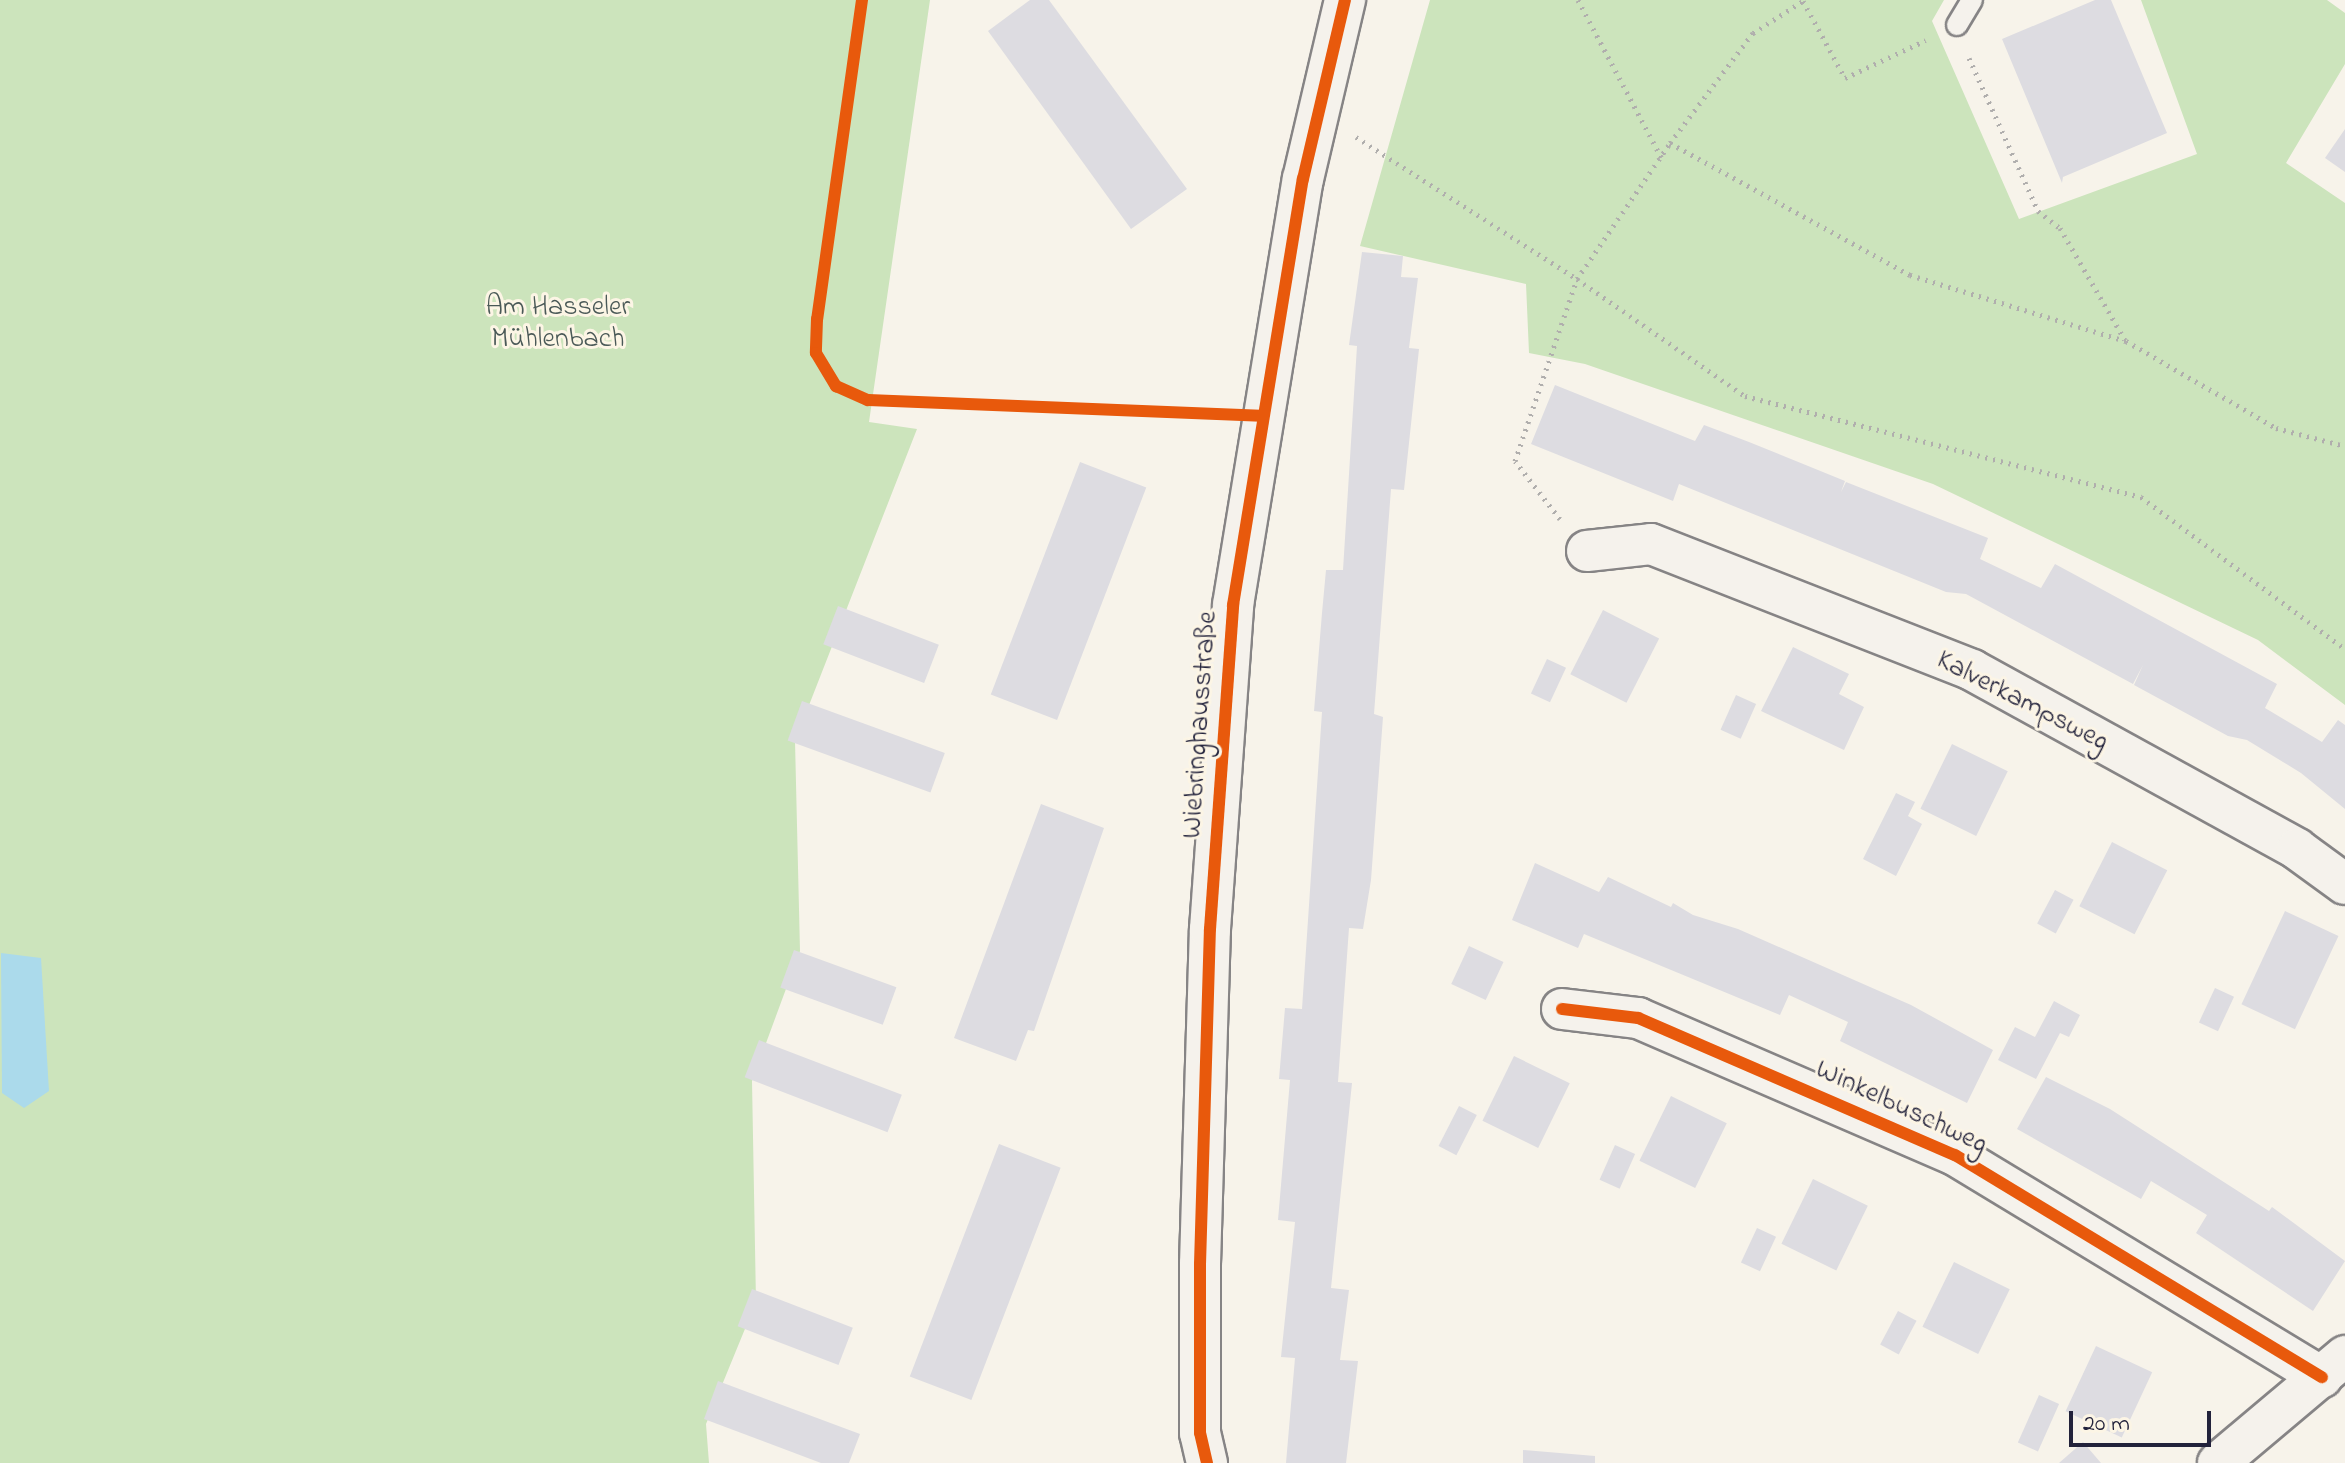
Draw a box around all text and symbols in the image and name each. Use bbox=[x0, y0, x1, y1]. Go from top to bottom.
park label: Am Hasseler Mühlenbach bbox=[486, 291, 630, 357]
street label: Wiebringhausstraße bbox=[1176, 610, 1226, 840]
street label: Kalverkampsweg bbox=[1930, 644, 2114, 760]
street label: Winkelbuschweg bbox=[1810, 1054, 1992, 1162]
scale bar bbox=[2073, 1395, 2215, 1445]
text: 20 m bbox=[2083, 1407, 2130, 1442]

